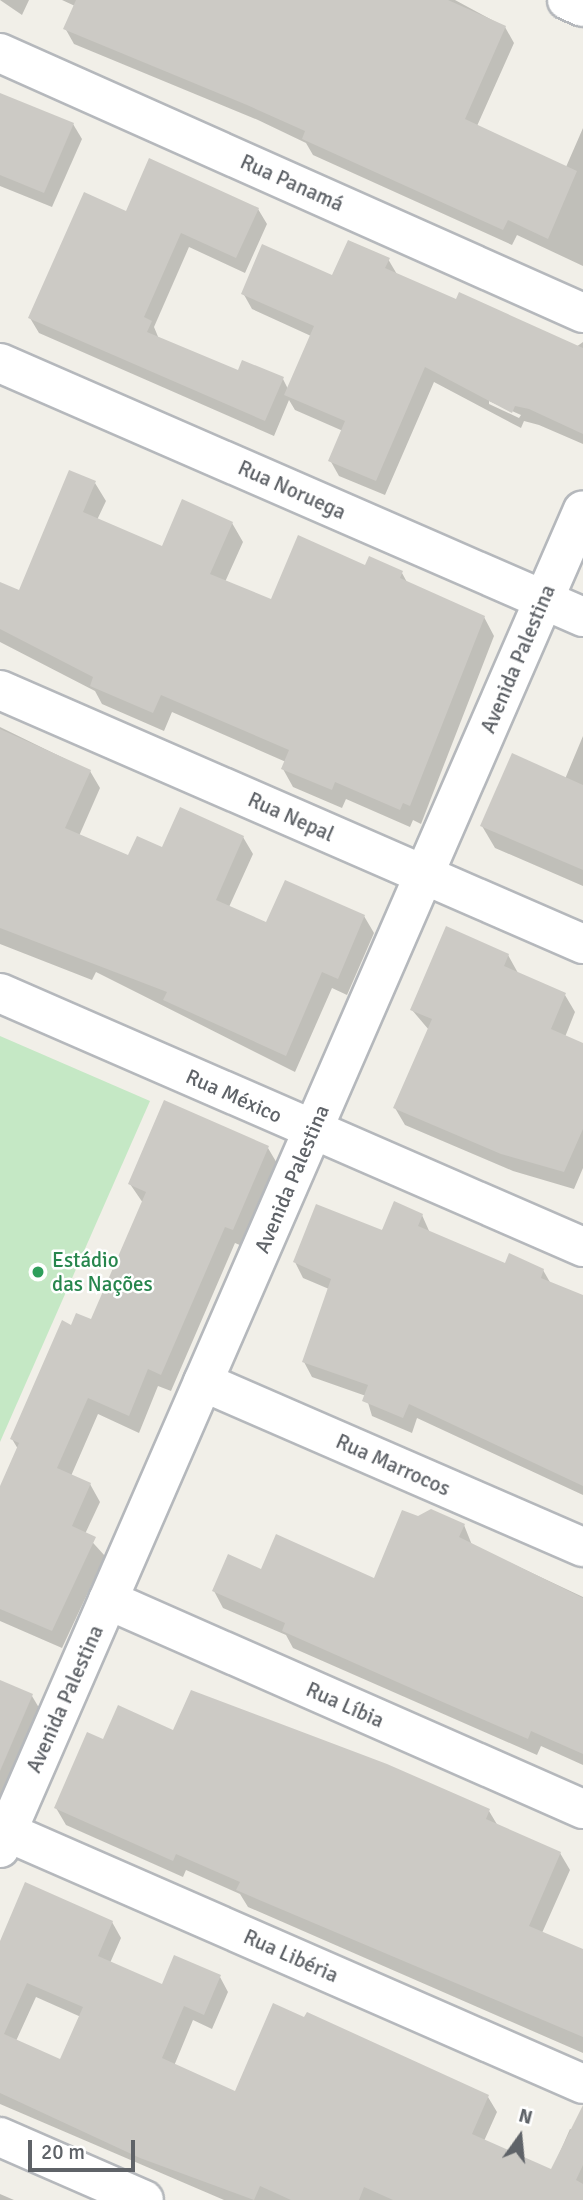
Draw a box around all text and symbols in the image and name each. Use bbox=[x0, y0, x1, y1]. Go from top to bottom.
street label: Rua Panamá bbox=[236, 149, 348, 217]
street label: Rua Noruega bbox=[234, 455, 350, 525]
street label: Avenida Palestina bbox=[475, 581, 561, 737]
street label: Rua Nepal bbox=[244, 787, 338, 847]
street label: Rua México bbox=[182, 1064, 286, 1128]
street label: Avenida Palestina bbox=[249, 1101, 335, 1257]
place label: Estádio das Nações bbox=[52, 1247, 153, 1297]
marker: Estádio das Nações bbox=[30, 1264, 46, 1280]
street label: Rua Marrocos bbox=[332, 1429, 454, 1501]
street label: Avenida Palestina bbox=[21, 1621, 109, 1777]
street label: Rua Líbia bbox=[302, 1677, 388, 1733]
street label: Rua Libéria bbox=[240, 1924, 342, 1988]
north arrow bbox=[485, 2102, 555, 2172]
text: N bbox=[516, 2103, 535, 2130]
scale bar bbox=[32, 2126, 138, 2170]
text: 20 m bbox=[41, 2139, 85, 2165]

